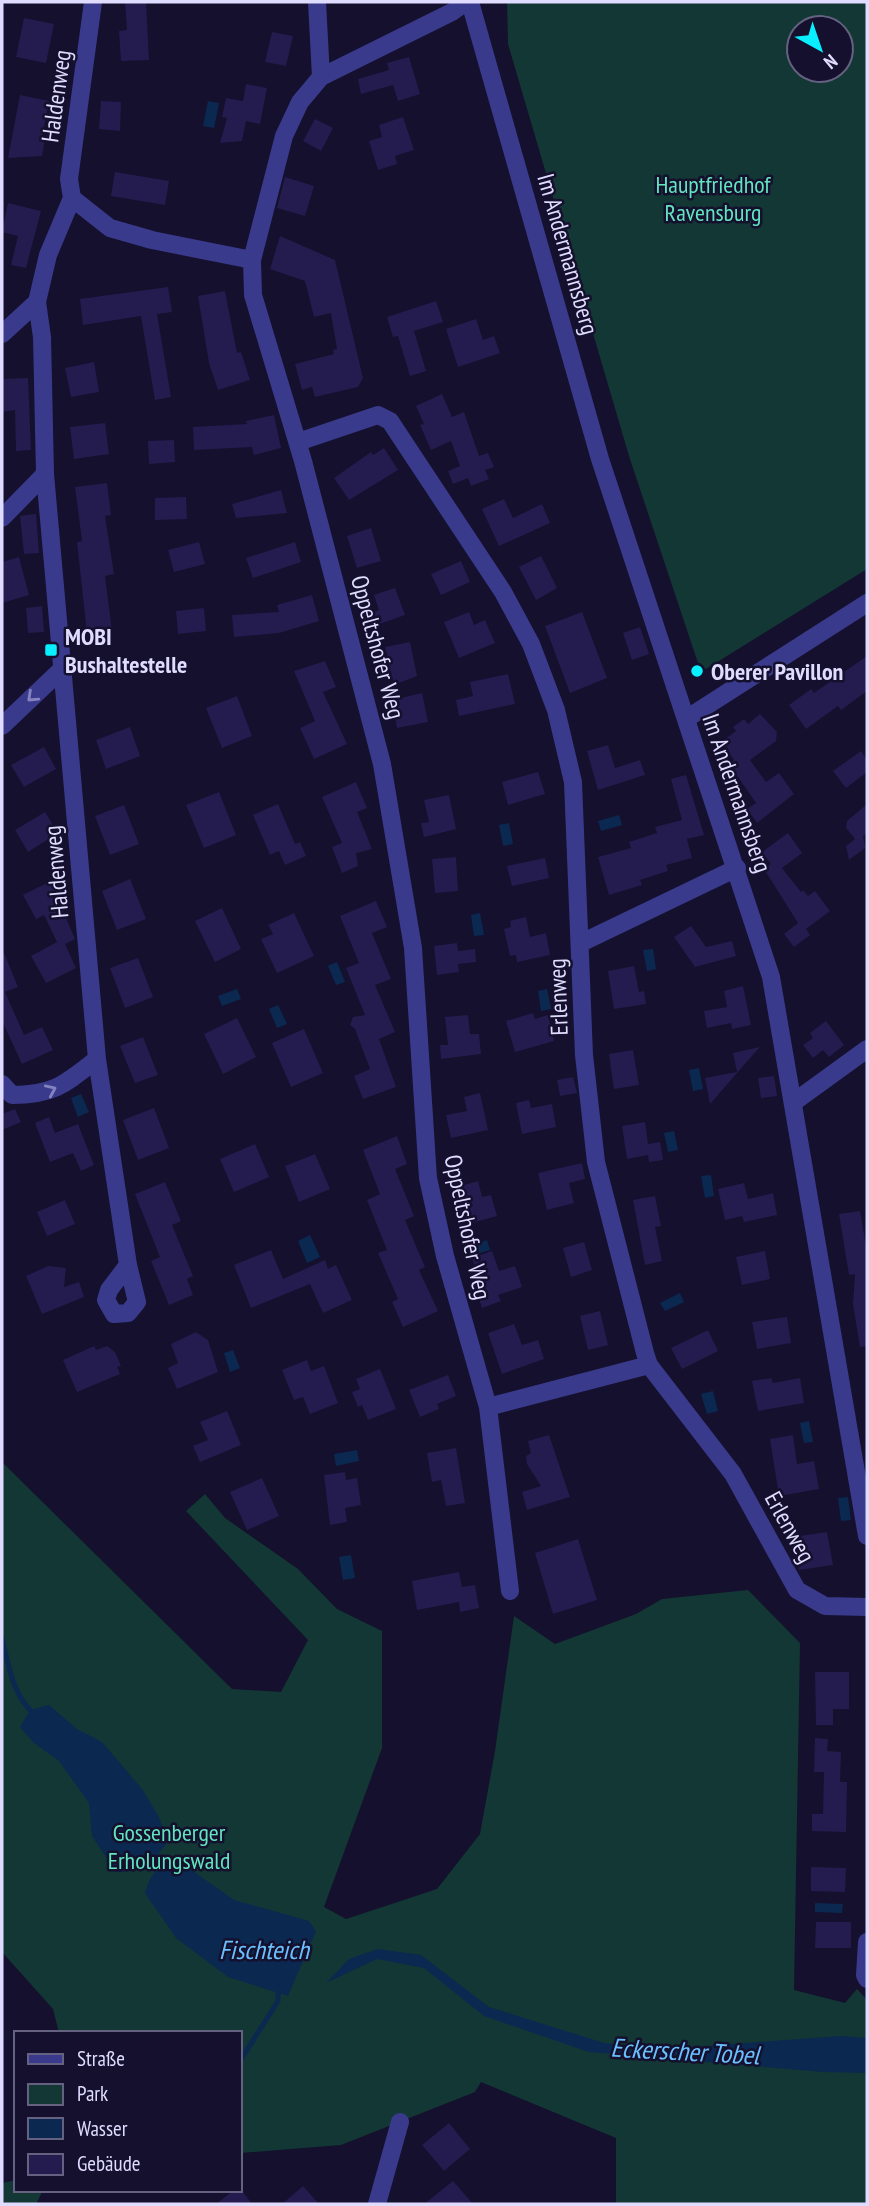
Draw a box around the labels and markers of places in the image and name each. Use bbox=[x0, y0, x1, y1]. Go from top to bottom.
place label: MOBI Bushaltestelle bbox=[65, 621, 187, 680]
marker: MOBI Bushaltestelle bbox=[43, 642, 59, 658]
place label: Oberer Pavillon bbox=[711, 656, 843, 687]
marker: Oberer Pavillon bbox=[689, 663, 705, 679]

